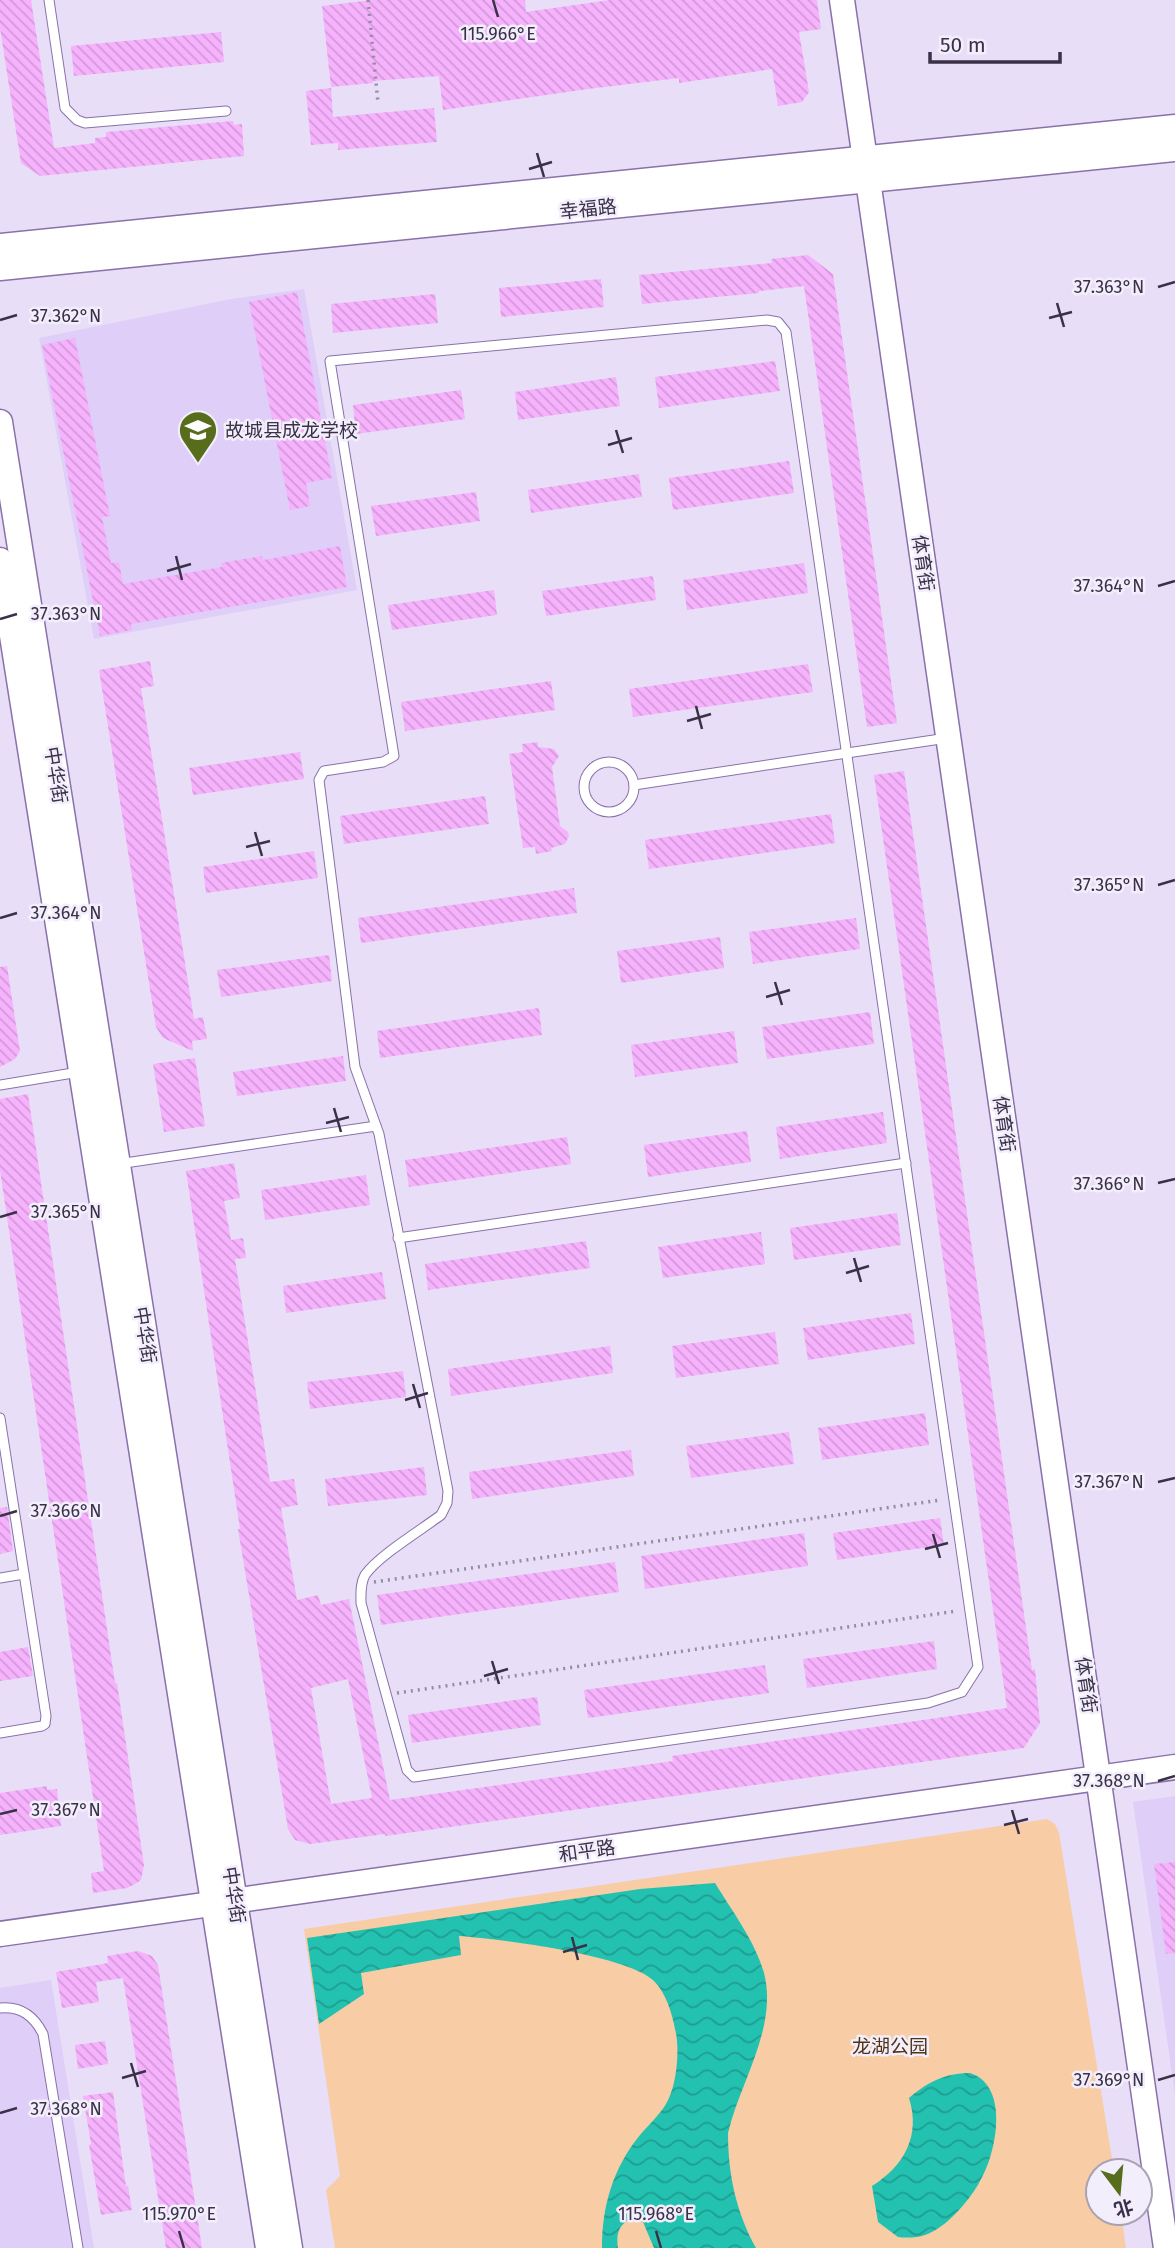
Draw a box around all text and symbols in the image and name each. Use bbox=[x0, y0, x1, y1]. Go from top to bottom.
scale bar bbox=[930, 21, 1060, 65]
text: 115.966°E bbox=[460, 23, 536, 45]
text: 50 m bbox=[940, 32, 986, 58]
street label: 幸福路 bbox=[558, 195, 618, 223]
text: 37.363°N bbox=[1074, 276, 1144, 298]
text: 37.362°N bbox=[31, 305, 101, 327]
school or university icon: 故城县成龙学校 bbox=[177, 409, 219, 464]
place label: 故城县成龙学校 bbox=[225, 419, 358, 442]
street label: 体育街 bbox=[908, 533, 938, 593]
text: 37.364°N bbox=[1073, 575, 1145, 597]
text: 37.363°N bbox=[31, 603, 101, 625]
street label: 中华街 bbox=[40, 745, 72, 805]
text: 37.365°N bbox=[1074, 874, 1144, 896]
text: 37.364°N bbox=[30, 902, 102, 924]
street label: 体育街 bbox=[989, 1094, 1019, 1154]
text: 37.366°N bbox=[1073, 1173, 1145, 1195]
text: 37.365°N bbox=[31, 1201, 101, 1223]
street label: 中华街 bbox=[129, 1305, 161, 1365]
text: 37.367°N bbox=[1074, 1471, 1144, 1493]
text: 37.366°N bbox=[30, 1500, 102, 1522]
street label: 体育街 bbox=[1071, 1655, 1101, 1715]
text: 37.368°N bbox=[1073, 1770, 1145, 1792]
text: 37.367°N bbox=[31, 1799, 101, 1821]
street label: 和平路 bbox=[557, 1836, 617, 1866]
street label: 中华街 bbox=[218, 1865, 250, 1925]
park label: 龙湖公园 bbox=[852, 2035, 928, 2058]
text: 37.369°N bbox=[1074, 2069, 1144, 2091]
text: 37.368°N bbox=[30, 2098, 102, 2120]
north arrow bbox=[1084, 2157, 1154, 2227]
text: 北 bbox=[1111, 2194, 1136, 2222]
text: 115.970°E bbox=[142, 2203, 216, 2225]
text: 115.968°E bbox=[618, 2203, 694, 2225]

